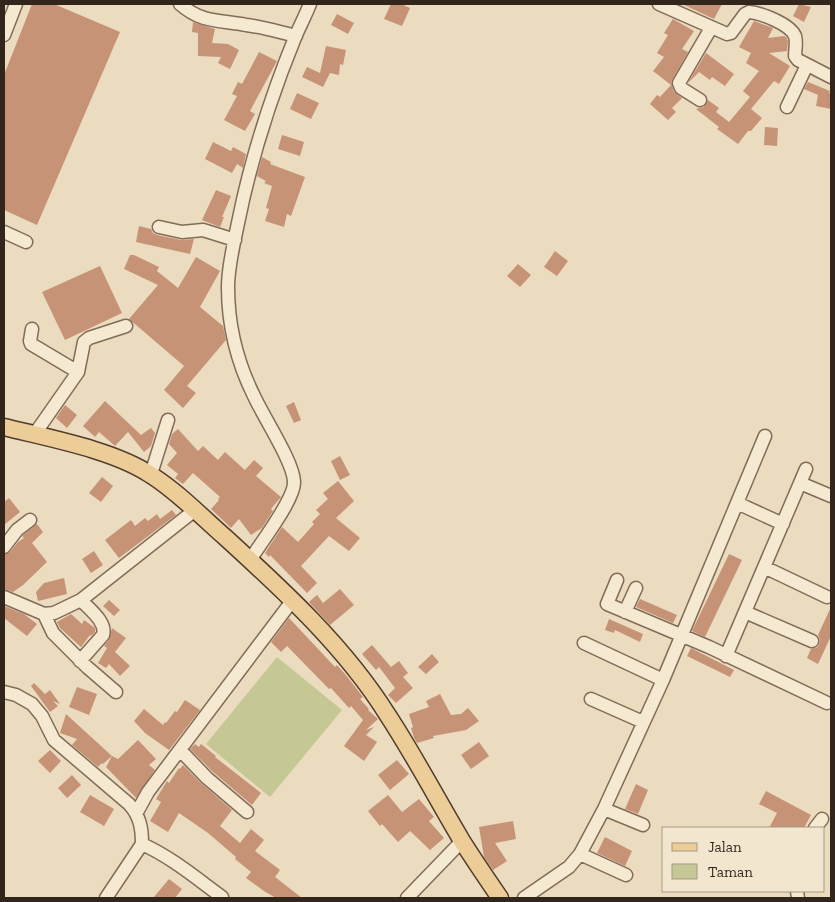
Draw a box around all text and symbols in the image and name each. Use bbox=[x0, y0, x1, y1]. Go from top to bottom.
legend bbox=[662, 827, 825, 892]
text: Jalan bbox=[708, 838, 742, 856]
text: Taman bbox=[708, 863, 753, 881]

